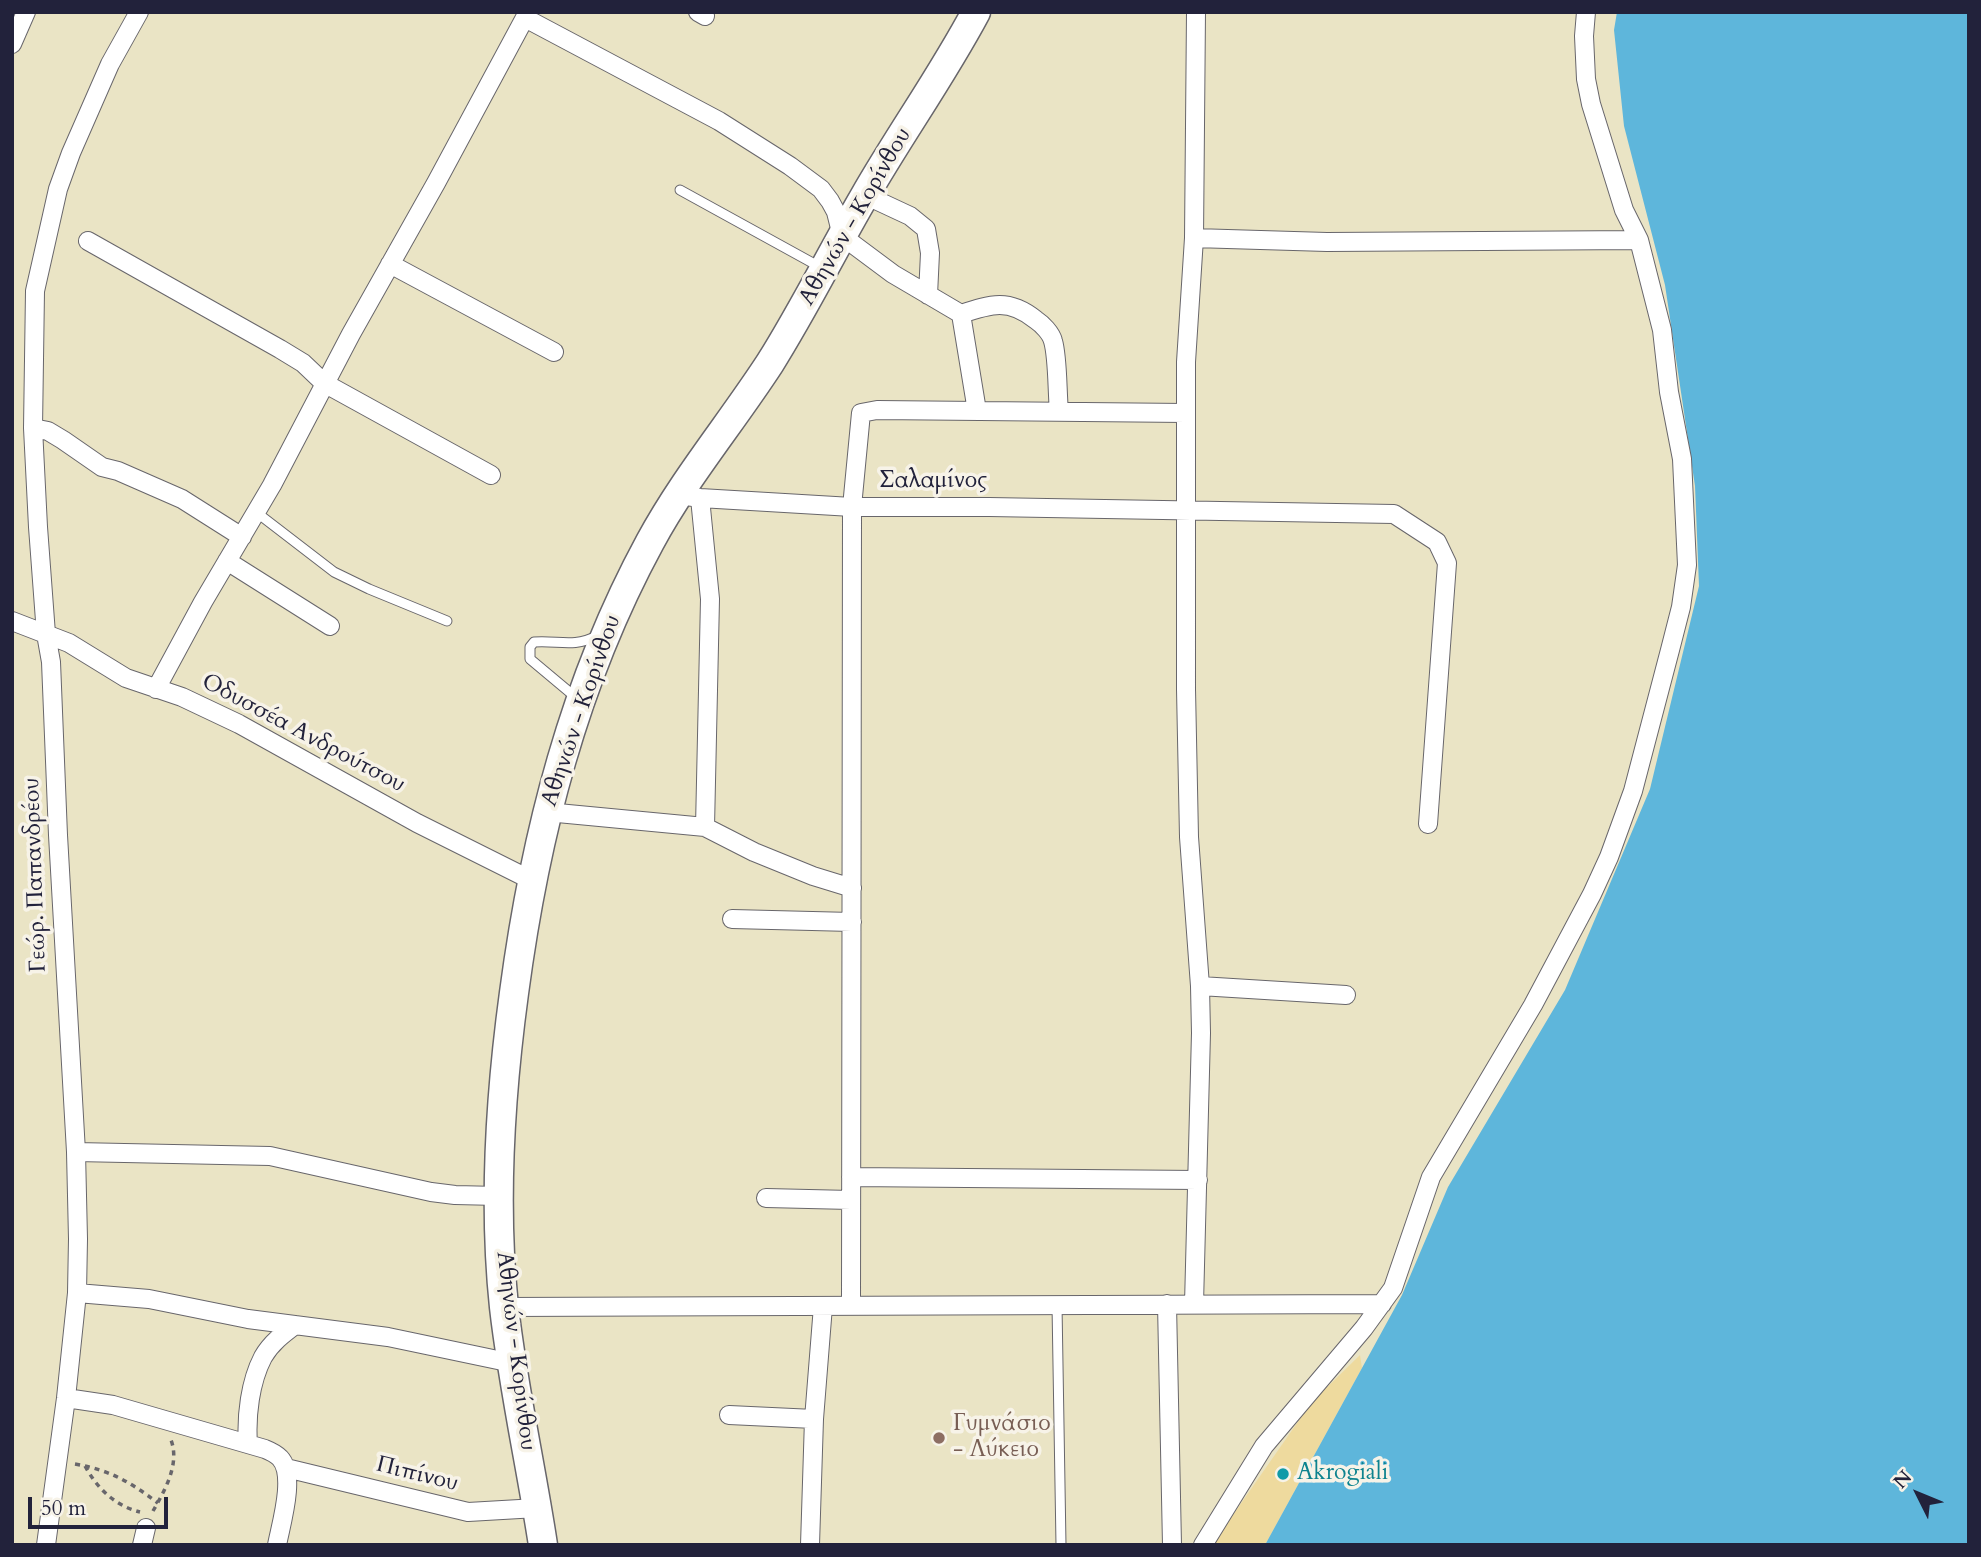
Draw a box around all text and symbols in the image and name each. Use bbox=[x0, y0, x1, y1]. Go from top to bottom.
street label: Αθηνών - Κορίνθου bbox=[794, 123, 918, 311]
street label: Σαλαμίνος bbox=[879, 468, 987, 496]
street label: Αθηνών - Κορίνθου bbox=[536, 612, 628, 810]
street label: Οδυσσέα Ανδρούτσου bbox=[197, 669, 409, 799]
street label: Γεώρ. Παπανδρέου bbox=[19, 777, 53, 973]
street label: Αθηνών - Κορίνθου bbox=[489, 1250, 541, 1452]
place label: Γυμνάσιο - Λύκειο bbox=[953, 1411, 1051, 1465]
marker: Γυμνάσιο - Λύκειο bbox=[931, 1430, 947, 1446]
street label: Πιπίνου bbox=[373, 1451, 461, 1499]
north arrow bbox=[1883, 1459, 1953, 1529]
place label: Akrogiali bbox=[1297, 1460, 1388, 1488]
text: N bbox=[1888, 1465, 1918, 1495]
marker: Akrogiali bbox=[1275, 1466, 1291, 1482]
scale bar bbox=[32, 1484, 172, 1528]
text: 50 m bbox=[41, 1494, 86, 1523]

